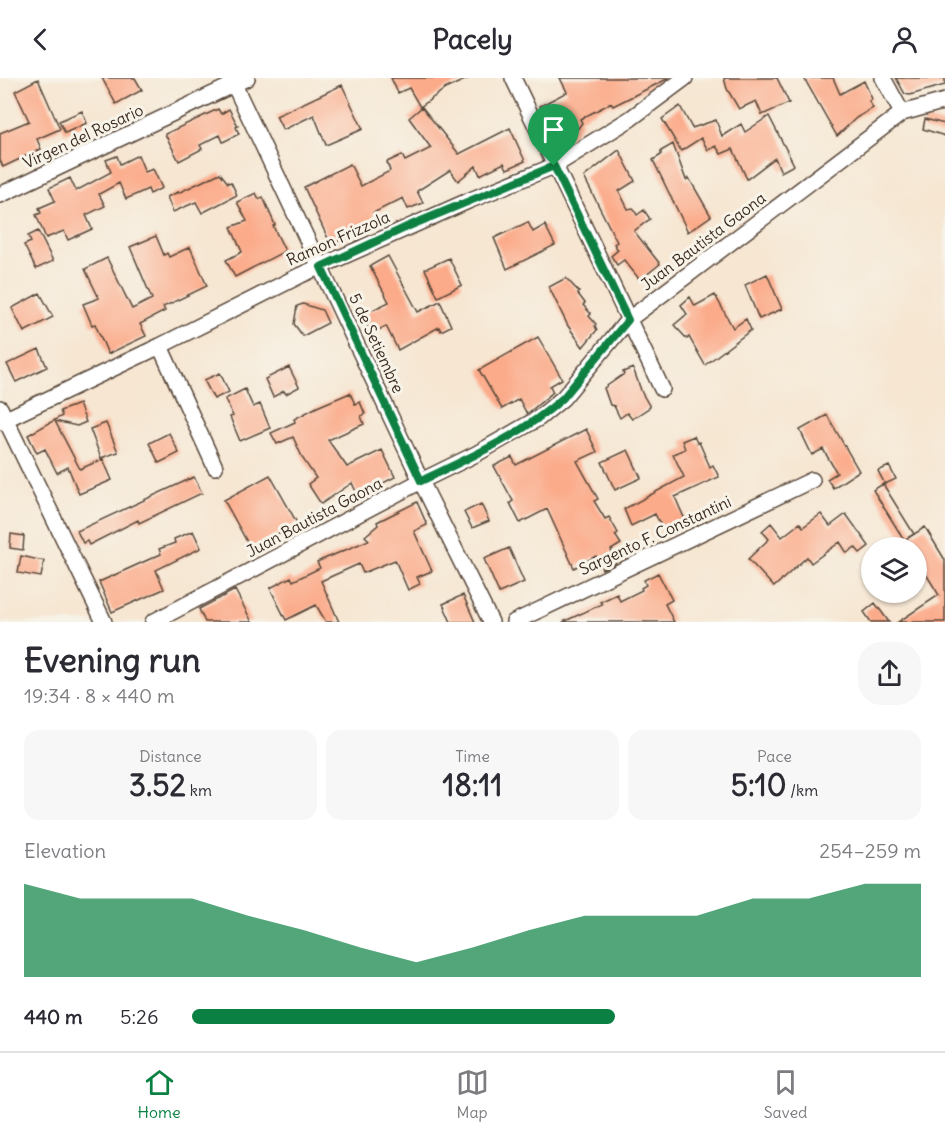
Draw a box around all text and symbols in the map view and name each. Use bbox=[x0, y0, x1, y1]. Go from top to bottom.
text: Pacely bbox=[432, 22, 513, 56]
icon: back bbox=[24, 23, 57, 56]
icon: person bbox=[888, 23, 921, 56]
street label: Virgen del Rosario bbox=[20, 99, 146, 173]
pin bbox=[528, 104, 579, 166]
icon: arrive bbox=[537, 113, 570, 146]
street label: Juan Bautista Gaona bbox=[637, 188, 769, 294]
street label: Ramon Frizzola bbox=[283, 206, 393, 270]
street label: 5 de Setiembre bbox=[345, 290, 409, 396]
street label: Juan Bautista Gaona bbox=[243, 473, 385, 561]
street label: Sargento F. Constantini bbox=[576, 491, 734, 579]
map controls bbox=[861, 537, 927, 603]
button: layers bbox=[861, 537, 927, 603]
text: Evening run bbox=[24, 639, 200, 681]
button: share bbox=[858, 642, 921, 705]
text: 19:34 · 8 × 440 m bbox=[24, 683, 175, 708]
text: Distance bbox=[139, 746, 202, 766]
text: Time bbox=[455, 746, 490, 766]
text: Pace bbox=[757, 746, 792, 766]
text: 3.52 bbox=[129, 766, 186, 804]
text: 18:11 bbox=[443, 766, 502, 804]
text: 5:10 bbox=[731, 766, 786, 804]
text: km bbox=[186, 780, 212, 800]
text: /km bbox=[786, 780, 818, 800]
text: Elevation bbox=[24, 838, 106, 863]
text: 254–259 m bbox=[819, 838, 921, 863]
text: 440 m bbox=[24, 1004, 83, 1029]
text: 5:26 bbox=[120, 1004, 159, 1029]
tab: Home bbox=[138, 1066, 181, 1122]
tab: Map bbox=[456, 1066, 489, 1122]
tab: Saved bbox=[764, 1066, 807, 1122]

